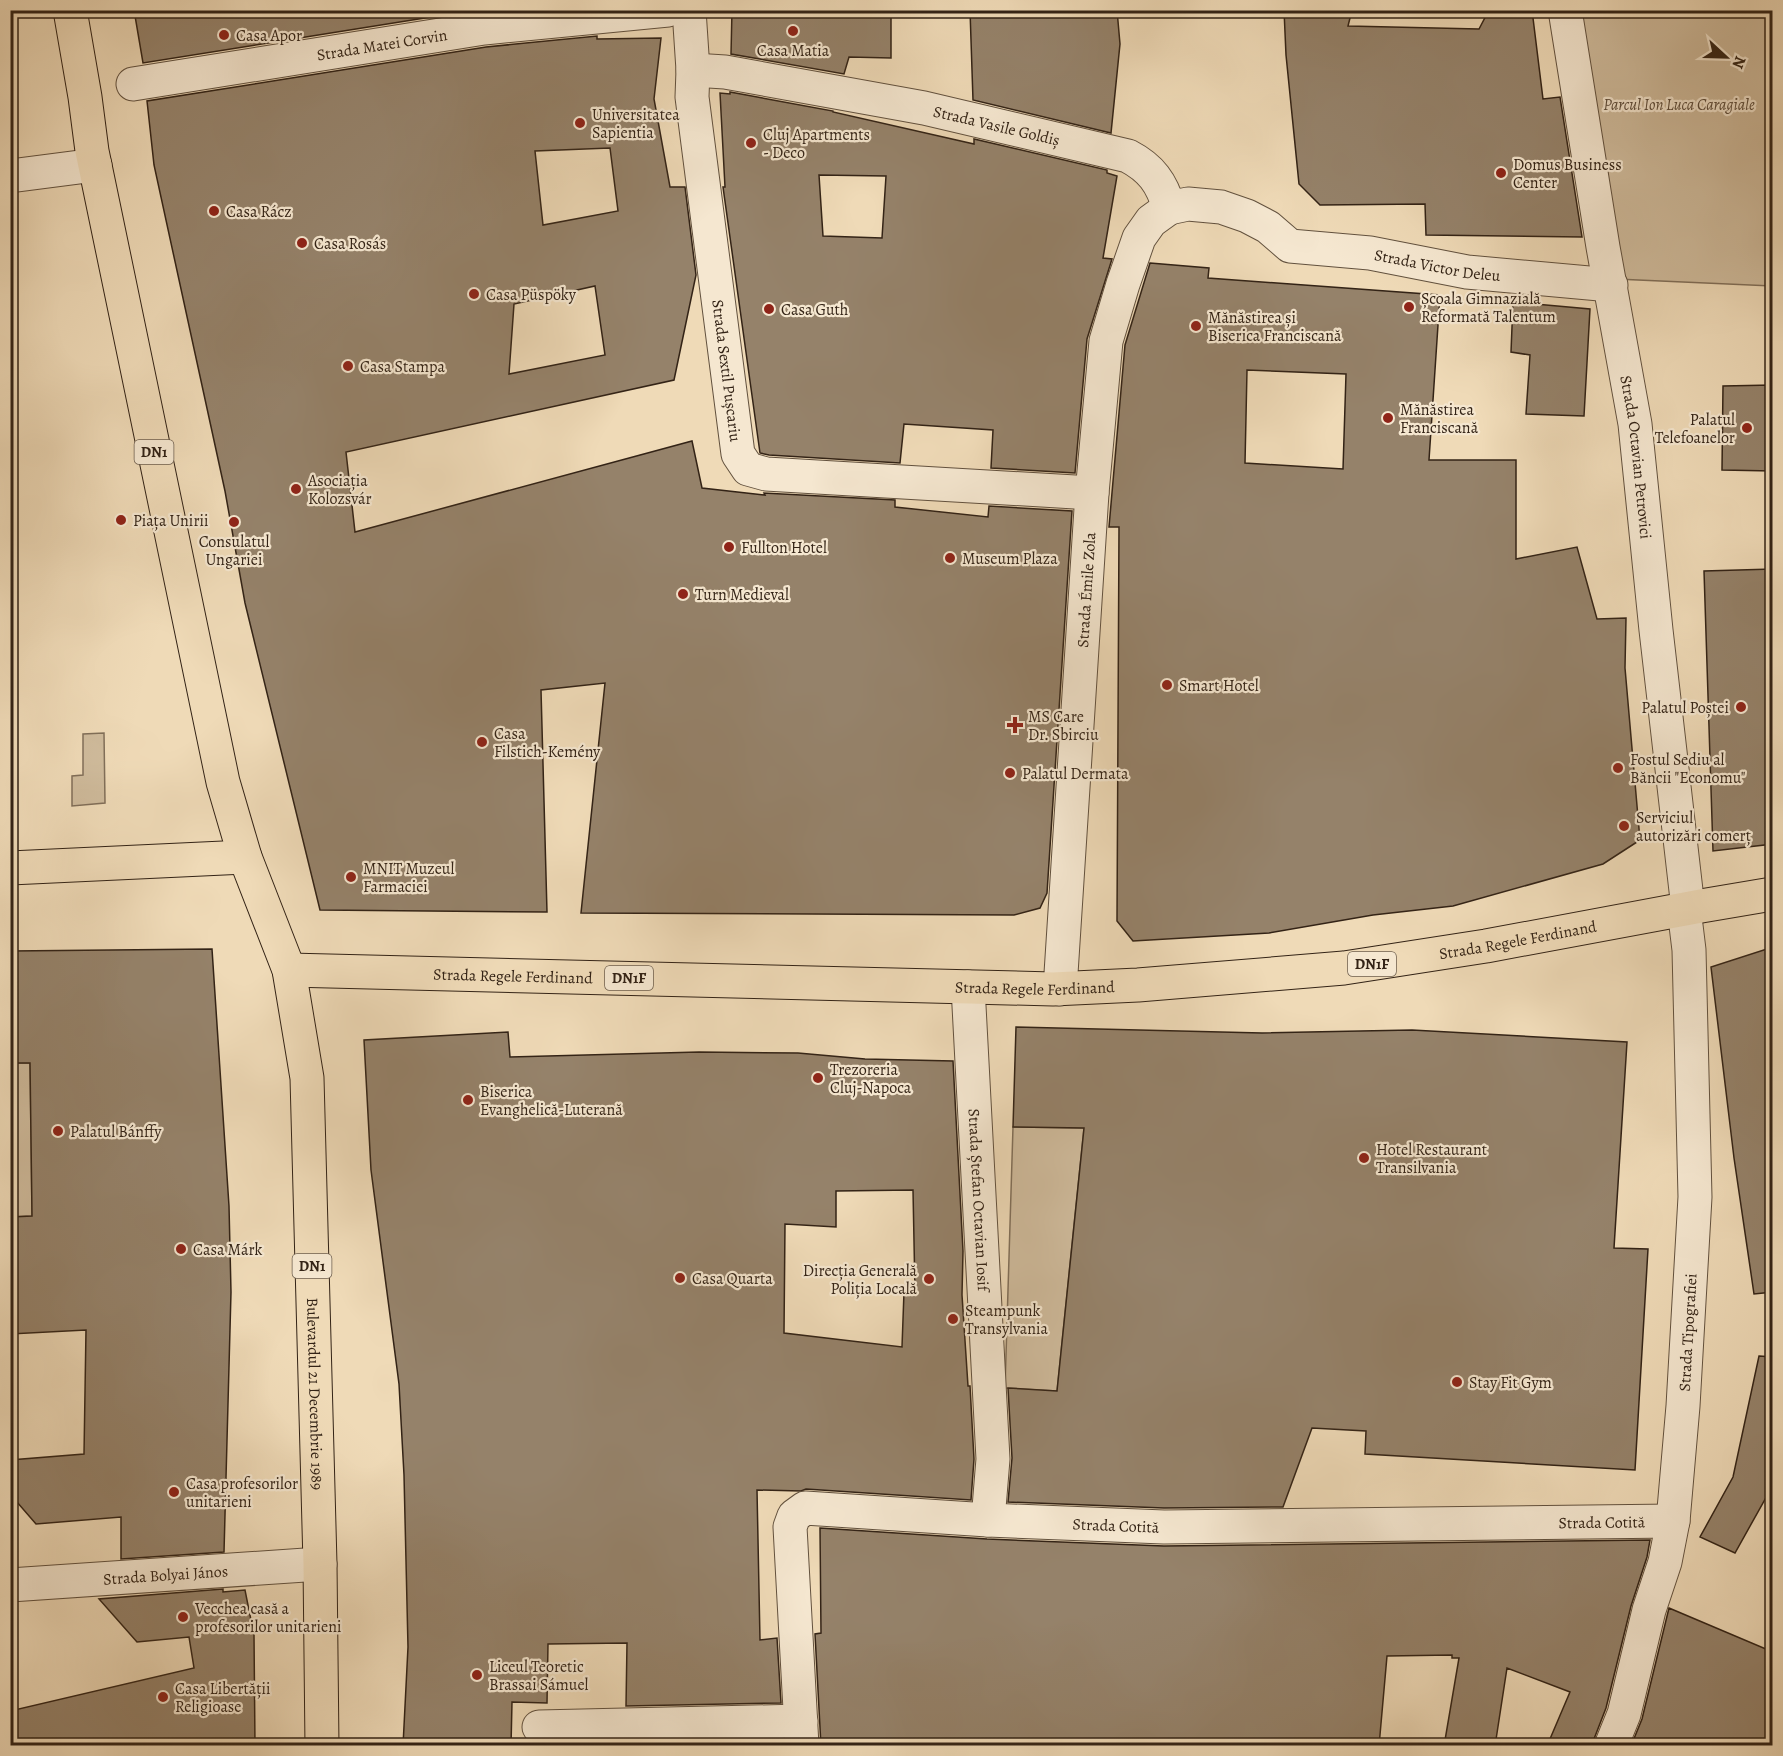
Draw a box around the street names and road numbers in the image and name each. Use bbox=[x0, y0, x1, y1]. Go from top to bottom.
street label: Strada Matei Corvin bbox=[315, 24, 449, 67]
street label: Strada Vasile Goldiș bbox=[931, 101, 1062, 152]
street label: Strada Victor Deleu bbox=[1372, 244, 1502, 287]
street label: Strada Sextil Pușcariu bbox=[706, 298, 746, 444]
street label: Strada Octavian Petrovici bbox=[1614, 374, 1657, 540]
road number: DN1 bbox=[134, 440, 174, 464]
street label: Strada Émile Zola bbox=[1072, 531, 1101, 648]
street label: Strada Regele Ferdinand bbox=[1438, 916, 1599, 965]
road number: DN1F bbox=[1348, 952, 1396, 976]
street label: Strada Regele Ferdinand bbox=[433, 964, 593, 990]
road number: DN1F bbox=[605, 966, 653, 990]
street label: Strada Regele Ferdinand bbox=[955, 976, 1115, 1001]
street label: Strada Ștefan Octavian Iosif bbox=[962, 1108, 994, 1294]
road number: DN1 bbox=[292, 1254, 332, 1278]
street label: Strada Tipografiei bbox=[1674, 1273, 1703, 1392]
street label: Bulevardul 21 Decembrie 1989 bbox=[301, 1297, 328, 1490]
street label: Strada Cotită bbox=[1558, 1511, 1646, 1534]
street label: Strada Cotită bbox=[1072, 1513, 1160, 1539]
street label: Strada Bolyai János bbox=[103, 1560, 229, 1591]

